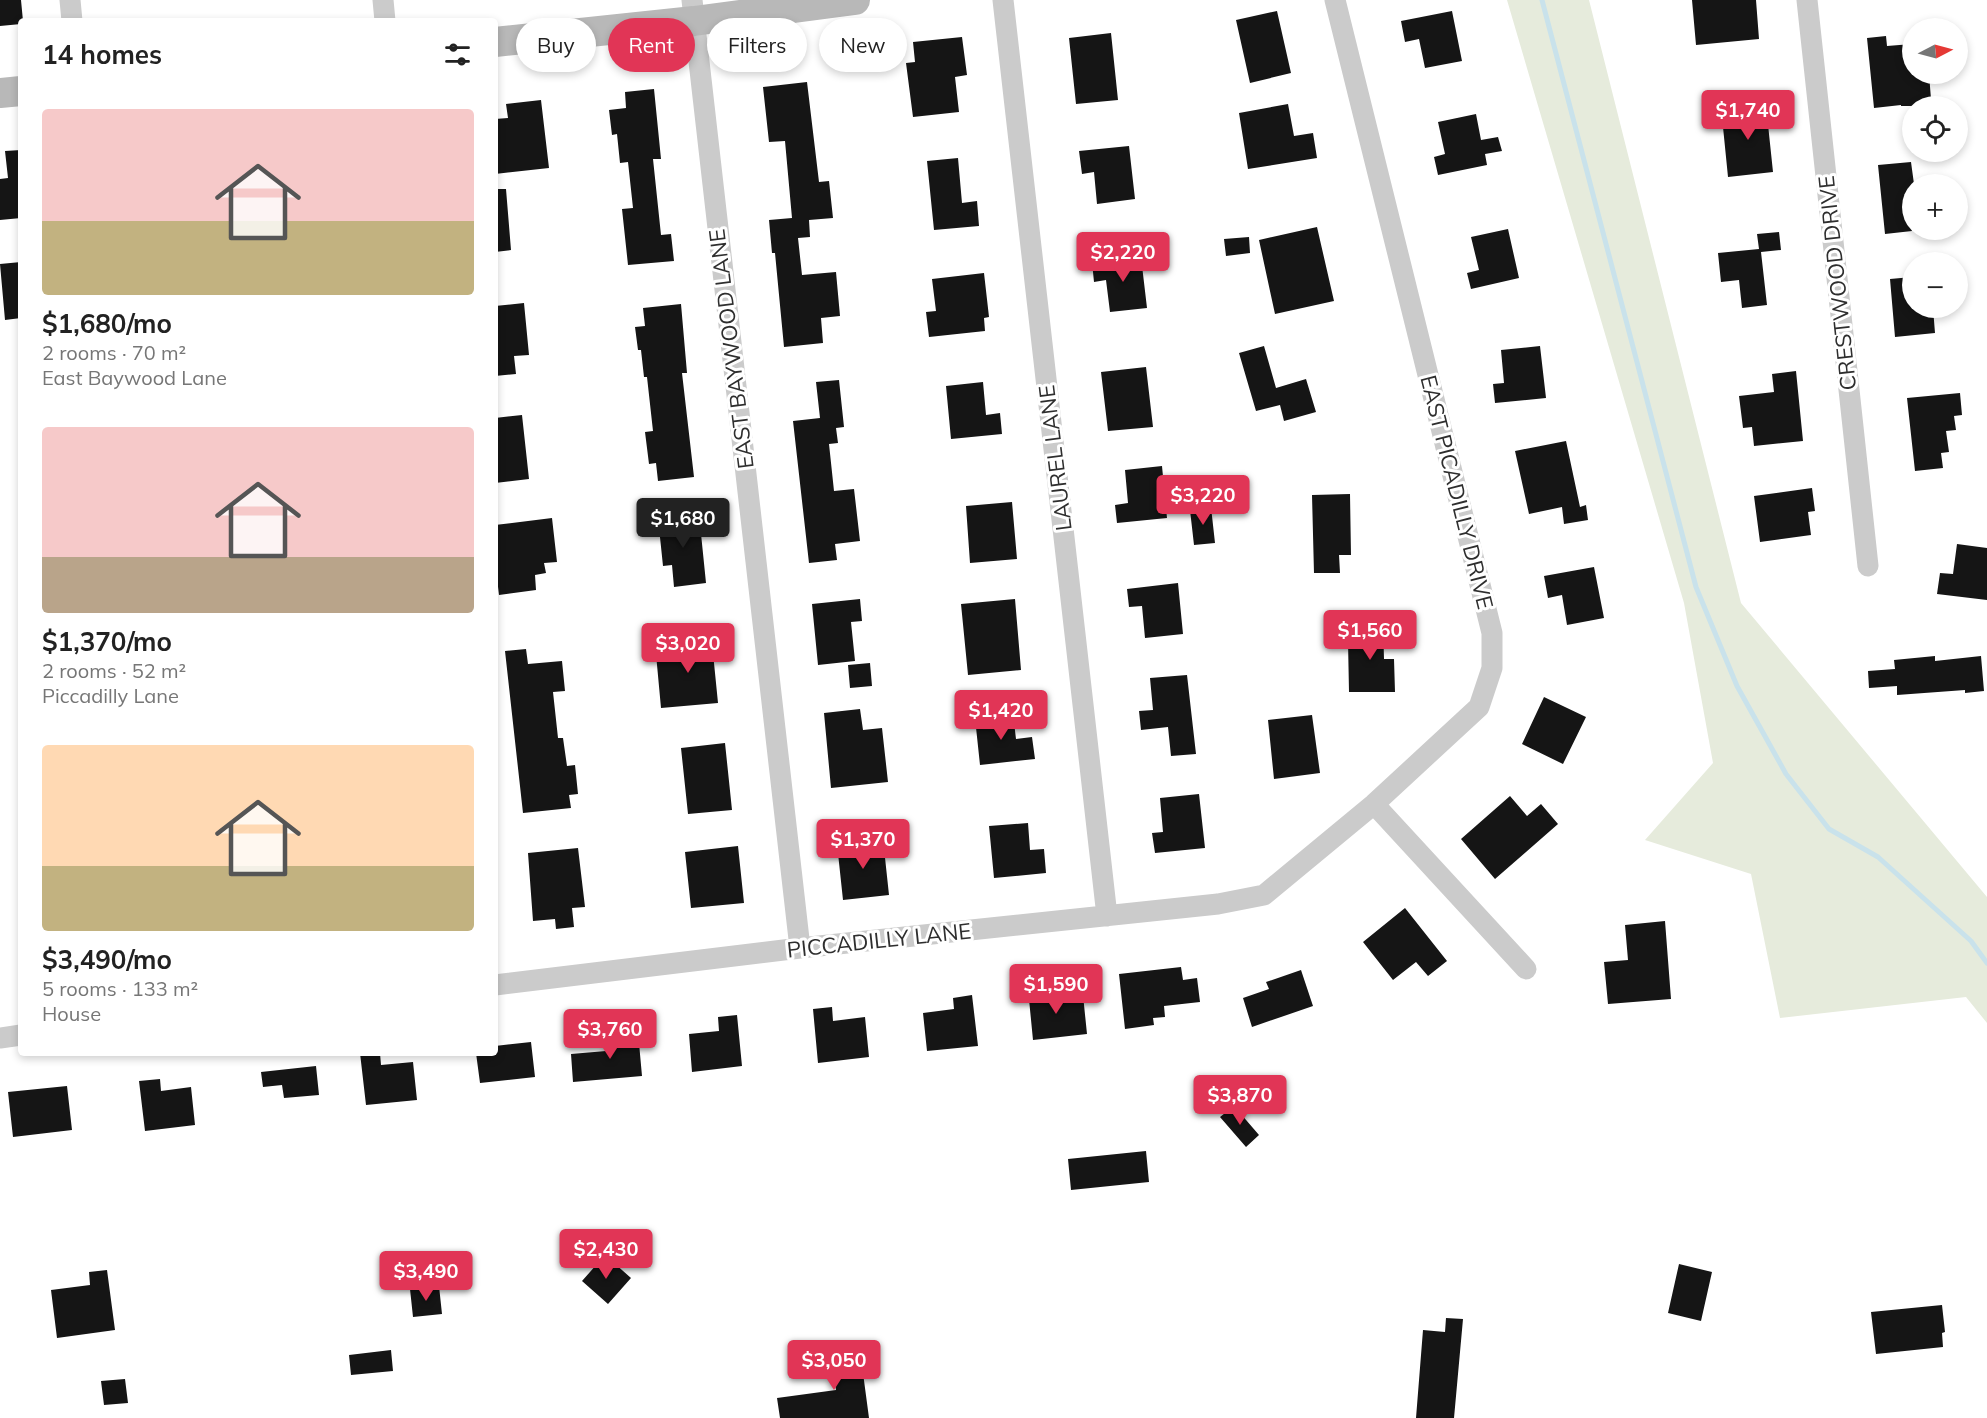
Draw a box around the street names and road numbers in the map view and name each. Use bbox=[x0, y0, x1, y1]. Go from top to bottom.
street label: CRESTWOOD DRIVE bbox=[1812, 174, 1862, 392]
street label: EAST BAYWOOD LANE bbox=[702, 227, 760, 471]
street label: EAST PICADILLY DRIVE bbox=[1414, 372, 1500, 612]
street label: LAUREL LANE bbox=[1032, 384, 1078, 532]
street label: PICCADILLY LANE bbox=[785, 916, 973, 964]

